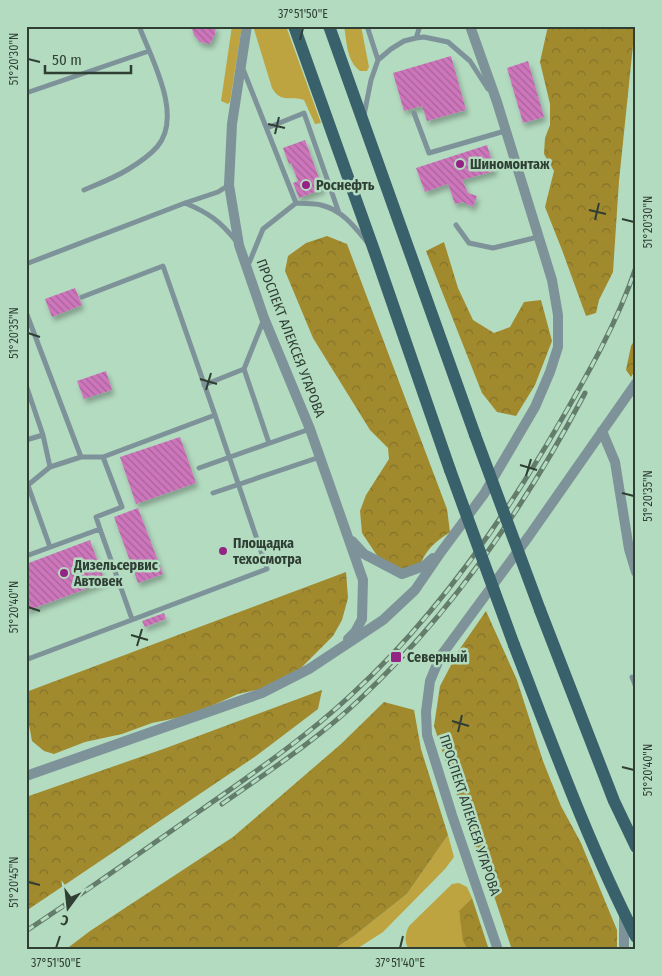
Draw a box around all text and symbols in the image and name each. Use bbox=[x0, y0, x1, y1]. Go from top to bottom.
text: 37°51'50"E bbox=[278, 7, 328, 21]
text: 51°20'30"N bbox=[7, 33, 21, 85]
scale bar bbox=[45, 42, 131, 74]
text: 50 m bbox=[52, 51, 82, 69]
place label: Шиномонтаж bbox=[470, 156, 550, 173]
marker: Шиномонтаж bbox=[454, 158, 466, 170]
place label: Роснефть bbox=[316, 177, 375, 194]
marker: Роснефть bbox=[300, 179, 312, 191]
text: 51°20'30"N bbox=[641, 196, 655, 248]
street label: ПРОСПЕКТ АЛЕКСЕЯ УГАРОВА bbox=[252, 257, 329, 420]
text: 51°20'35"N bbox=[7, 307, 21, 359]
text: 51°20'35"N bbox=[641, 470, 655, 522]
place label: Площадка техосмотра bbox=[233, 535, 302, 568]
marker: Площадка техосмотра bbox=[217, 545, 229, 557]
place label: Дизельсервис Автовек bbox=[73, 557, 159, 590]
marker: Дизельсервис Автовек bbox=[58, 567, 70, 579]
text: 51°20'40"N bbox=[7, 581, 21, 633]
place label: Северный bbox=[407, 649, 468, 666]
marker: Северный bbox=[389, 650, 403, 664]
street label: ПРОСПЕКТ АЛЕКСЕЯ УГАРОВА bbox=[435, 732, 504, 898]
text: 51°20'40"N bbox=[641, 744, 655, 796]
text: 51°20'45"N bbox=[7, 856, 21, 908]
north arrow bbox=[42, 884, 92, 934]
text: С bbox=[58, 911, 71, 929]
text: 37°51'50"E bbox=[31, 956, 81, 970]
text: 37°51'40"E bbox=[375, 956, 425, 970]

